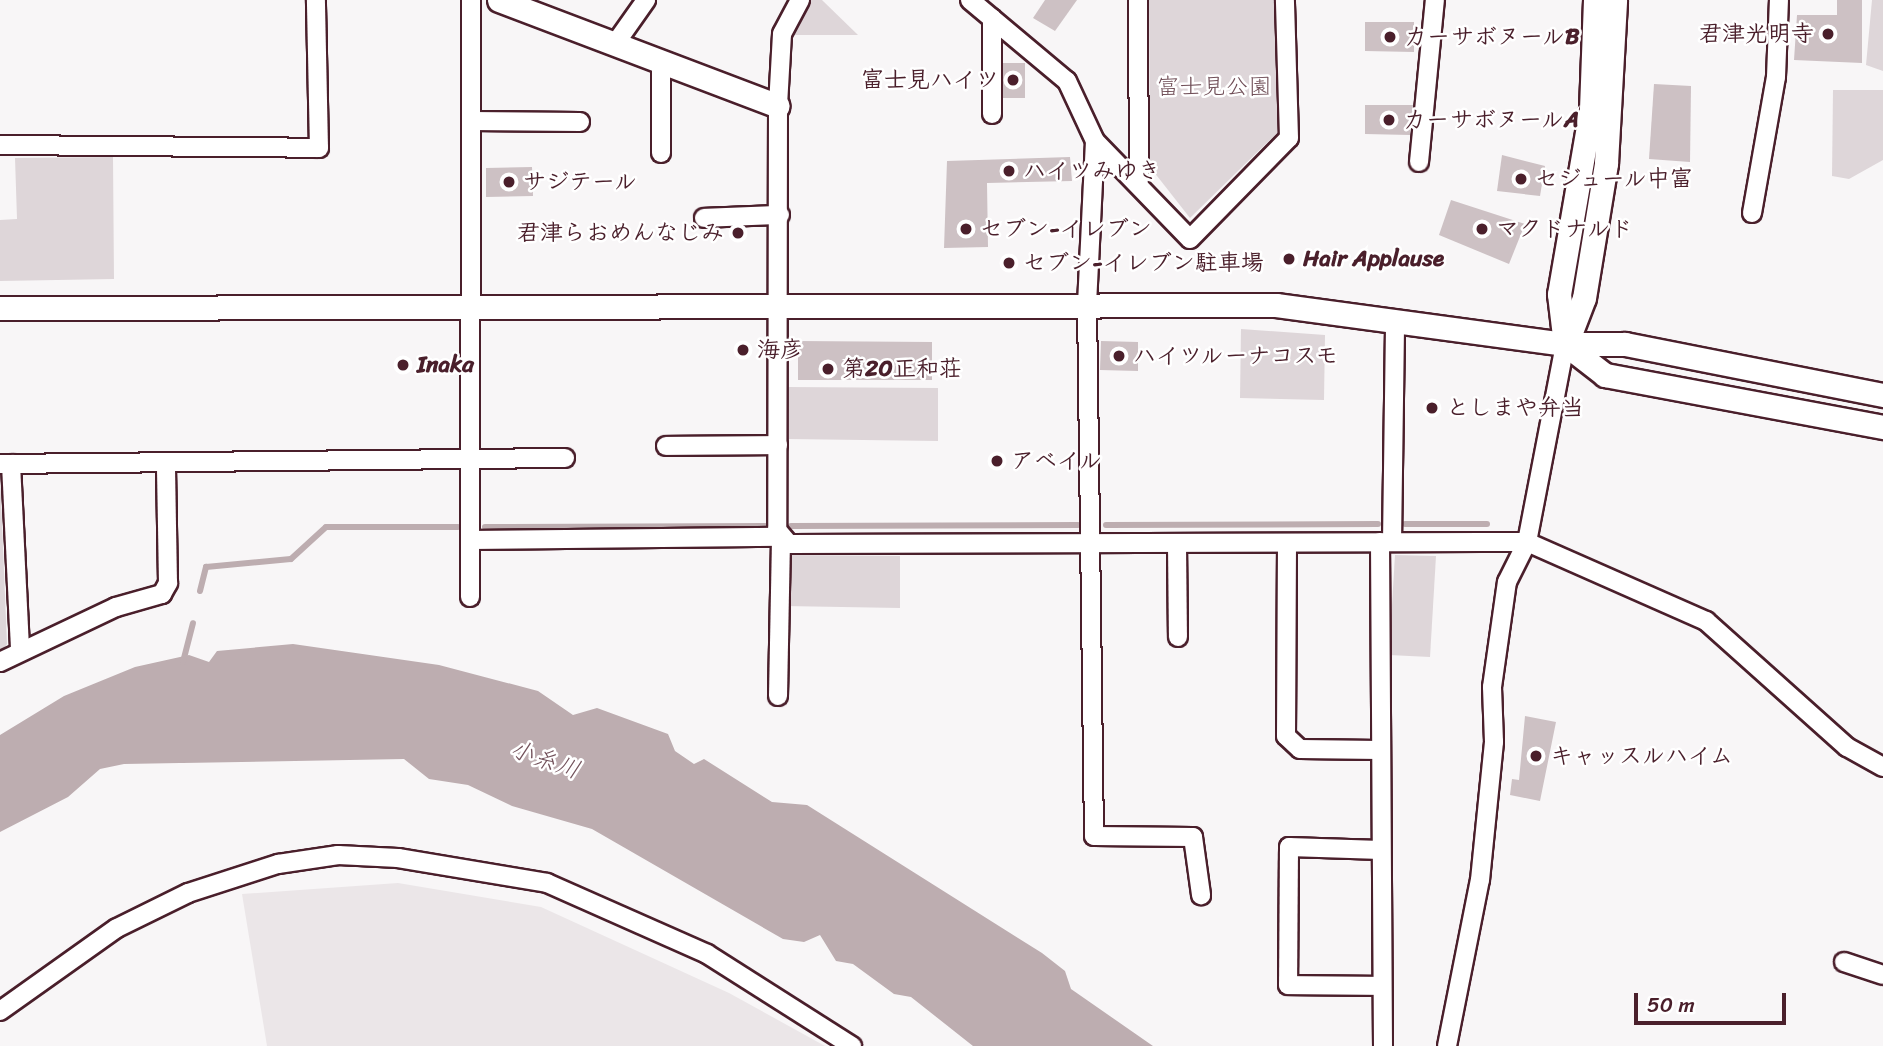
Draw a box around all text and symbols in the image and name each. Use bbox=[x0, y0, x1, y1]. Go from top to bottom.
place label: 君津光明寺 bbox=[1699, 20, 1814, 48]
place label: カーサボヌールB bbox=[1404, 23, 1580, 51]
marker: 君津光明寺 bbox=[1820, 26, 1836, 42]
marker: カーサボヌールB bbox=[1382, 29, 1398, 45]
place label: 富士見ハイツ bbox=[861, 66, 999, 94]
marker: 富士見ハイツ bbox=[1005, 72, 1021, 88]
park label: 富士見公園 bbox=[1157, 73, 1271, 101]
place label: カーサボヌールA bbox=[1403, 106, 1579, 134]
marker: カーサボヌールA bbox=[1381, 112, 1397, 128]
place label: ハイツみゆき bbox=[1023, 157, 1161, 185]
marker: ハイツみゆき bbox=[1001, 163, 1017, 179]
place label: セジュール中富 bbox=[1535, 165, 1696, 193]
place label: サジテール bbox=[523, 168, 638, 196]
marker: セジュール中富 bbox=[1513, 171, 1529, 187]
marker: サジテール bbox=[501, 174, 517, 190]
place label: セブン-イレブン bbox=[980, 215, 1152, 243]
place label: マクドナルド bbox=[1496, 215, 1634, 243]
place label: 君津らおめんなじみ bbox=[517, 219, 724, 247]
marker: セブン-イレブン bbox=[958, 221, 974, 237]
marker: マクドナルド bbox=[1474, 221, 1490, 237]
marker: 君津らおめんなじみ bbox=[730, 225, 746, 241]
place label: Hair Applause bbox=[1303, 245, 1444, 273]
place label: セブン-イレブン駐車場 bbox=[1023, 249, 1264, 277]
marker: Hair Applause bbox=[1281, 251, 1297, 267]
marker: セブン-イレブン駐車場 bbox=[1001, 255, 1017, 271]
place label: 海彦 bbox=[757, 336, 803, 364]
marker: 海彦 bbox=[735, 342, 751, 358]
place label: ハイツルーナコスモ bbox=[1133, 342, 1341, 370]
marker: ハイツルーナコスモ bbox=[1111, 348, 1127, 364]
place label: Inaka bbox=[417, 351, 474, 379]
place label: 第20正和荘 bbox=[842, 355, 962, 383]
marker: Inaka bbox=[395, 357, 411, 373]
marker: 第20正和荘 bbox=[820, 361, 836, 377]
place label: としまや弁当 bbox=[1446, 394, 1584, 422]
marker: としまや弁当 bbox=[1424, 400, 1440, 416]
place label: アベイル bbox=[1011, 447, 1103, 475]
marker: アベイル bbox=[989, 453, 1005, 469]
water label: 小糸川 bbox=[506, 735, 584, 785]
place label: キャッスルハイム bbox=[1550, 742, 1734, 770]
marker: キャッスルハイム bbox=[1528, 748, 1544, 764]
scale bar bbox=[1638, 979, 1790, 1023]
text: 50 m bbox=[1647, 986, 1695, 1024]

